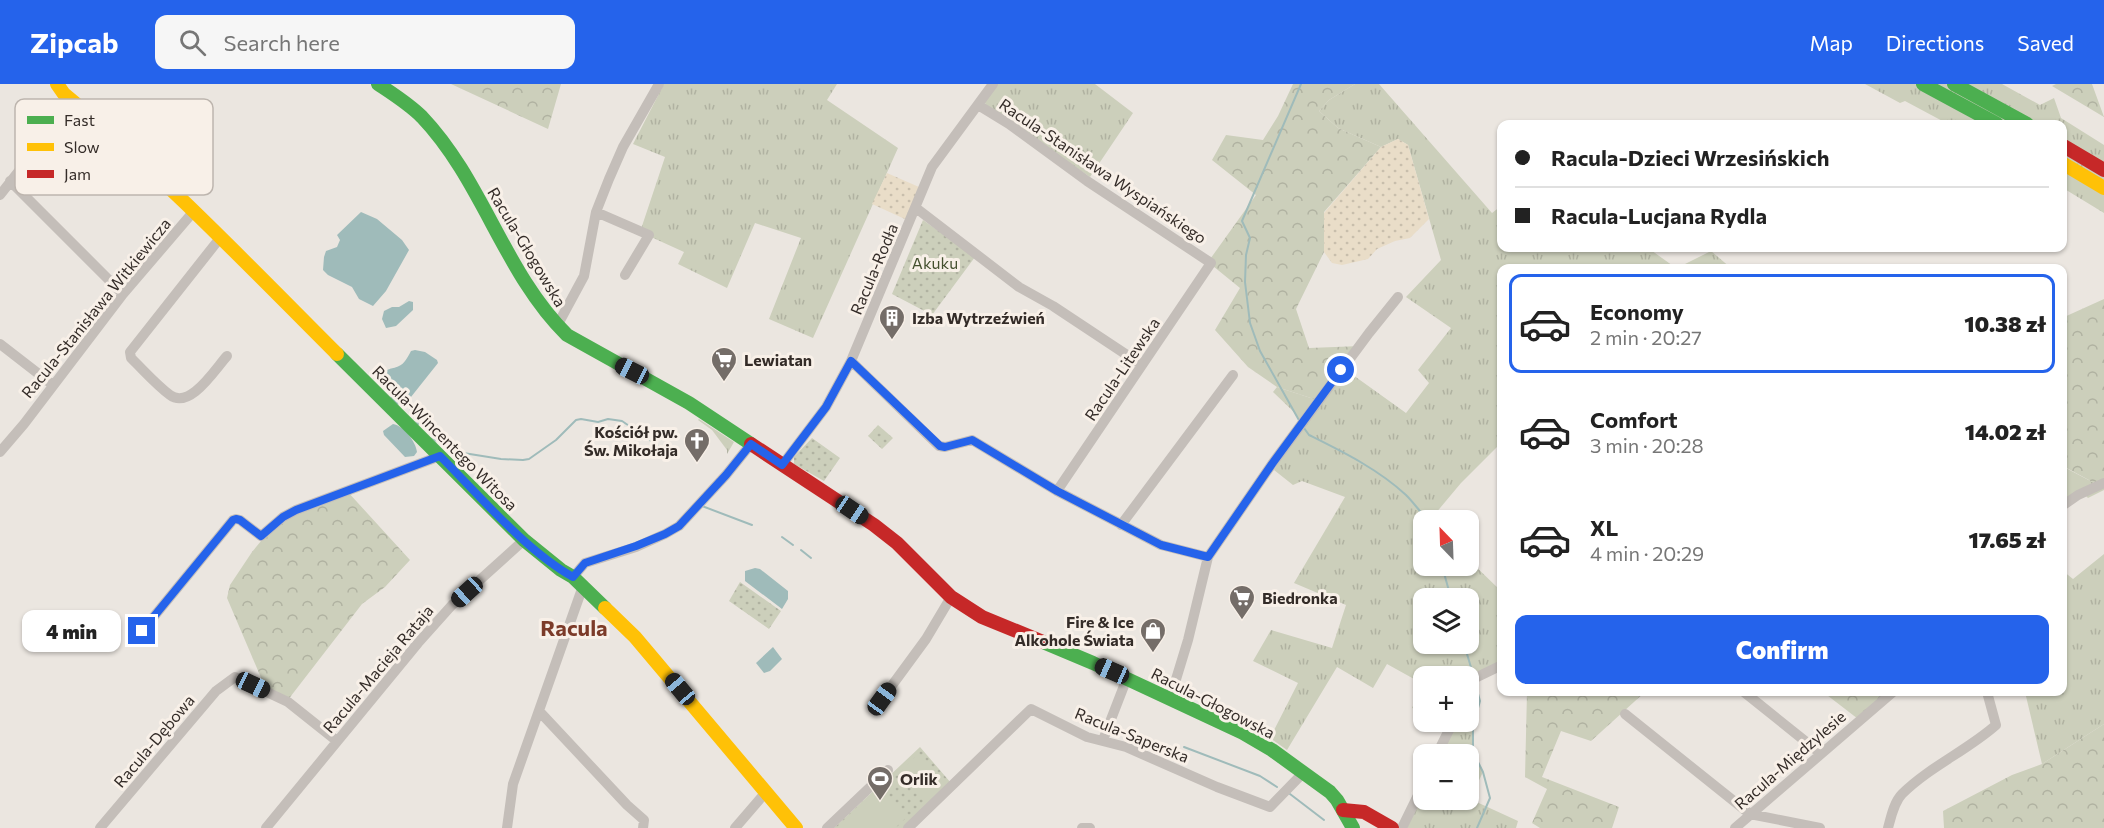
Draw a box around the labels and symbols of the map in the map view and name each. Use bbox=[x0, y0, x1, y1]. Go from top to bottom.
street label: Racula-Stanisława Wyspiańskiego bbox=[996, 94, 1210, 247]
legend bbox=[15, 99, 213, 195]
text: Fast bbox=[64, 110, 95, 129]
text: Slow bbox=[64, 137, 100, 156]
text: Jam bbox=[64, 164, 91, 183]
street label: Racula-Głogowska bbox=[484, 184, 571, 310]
street label: Racula-Stanisława Witkiewicza bbox=[17, 214, 174, 402]
street label: Racula-Rodła bbox=[846, 220, 901, 317]
park label: Akuku bbox=[912, 253, 958, 272]
building icon: Izba Wytrzeźwień bbox=[877, 303, 907, 341]
place label: Izba Wytrzeźwień bbox=[912, 308, 1045, 327]
street label: Racula-Litewska bbox=[1080, 314, 1163, 424]
supermarket icon: Lewiatan bbox=[709, 345, 739, 383]
place label: Lewiatan bbox=[744, 350, 812, 369]
car bbox=[612, 355, 652, 387]
route start bbox=[1327, 356, 1354, 383]
street label: Racula-Wincentego Witosa bbox=[369, 361, 522, 514]
place label: Kościół pw. Św. Mikołaja bbox=[584, 422, 678, 459]
church icon: Kościół pw. Św. Mikołaja bbox=[682, 426, 712, 464]
car bbox=[832, 492, 872, 528]
north arrow bbox=[1413, 510, 1479, 576]
car bbox=[448, 573, 486, 611]
supermarket icon: Biedronka bbox=[1227, 583, 1257, 621]
place label: Biedronka bbox=[1262, 588, 1338, 607]
street label: Racula-Macieja Rataja bbox=[319, 601, 437, 736]
callout: 4 min bbox=[22, 610, 121, 652]
place label: Fire & Ice Alkohole Świata bbox=[1015, 612, 1134, 649]
district label: Racula bbox=[540, 614, 608, 641]
shop icon: Fire & Ice Alkohole Świata bbox=[1138, 616, 1168, 654]
route end bbox=[128, 617, 155, 644]
car bbox=[1092, 655, 1132, 687]
street label: Racula-Głogowska bbox=[1148, 663, 1278, 742]
car bbox=[233, 669, 273, 701]
car bbox=[662, 669, 698, 709]
car bbox=[864, 679, 900, 719]
street label: Racula-Dębowa bbox=[109, 690, 198, 791]
street label: Racula-Saperska bbox=[1072, 703, 1192, 766]
street label: Racula-Międzylesie bbox=[1730, 706, 1849, 813]
sports icon: Orlik bbox=[865, 764, 895, 802]
place label: Orlik bbox=[900, 769, 938, 788]

